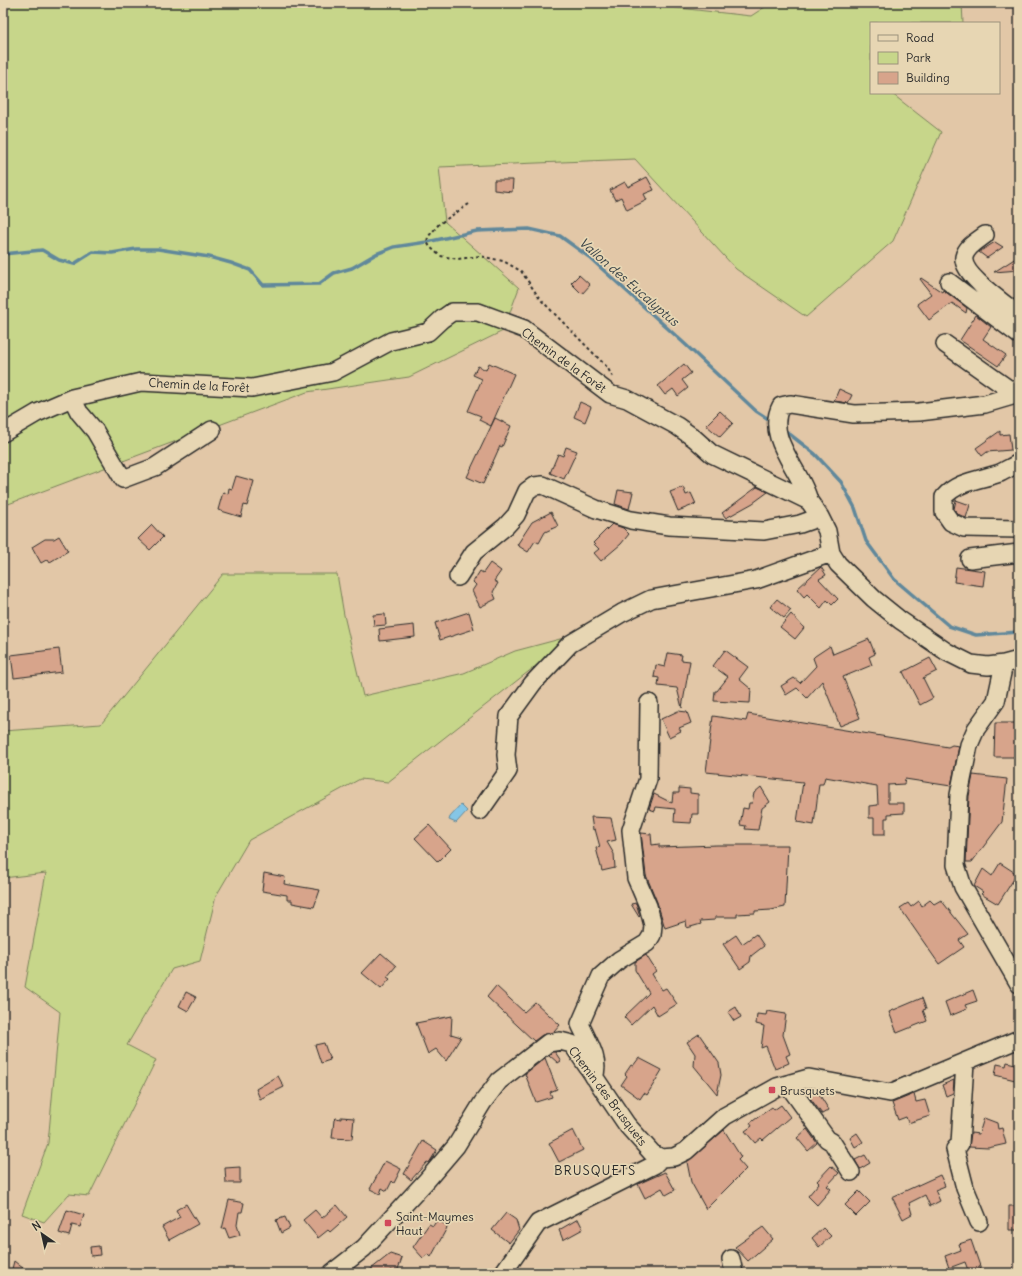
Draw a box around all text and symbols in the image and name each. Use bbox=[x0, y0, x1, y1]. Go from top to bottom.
legend bbox=[870, 22, 1000, 94]
text: Road bbox=[906, 30, 934, 45]
text: Park bbox=[906, 50, 931, 65]
text: Building bbox=[906, 70, 950, 85]
water label: Vallon des Eucalyptus bbox=[576, 234, 683, 331]
street label: Chemin de la Forêt bbox=[519, 324, 609, 396]
street label: Chemin de la Forêt bbox=[148, 375, 250, 395]
street label: Chemin des Brusquets bbox=[566, 1043, 650, 1149]
place label: Brusquets bbox=[780, 1083, 835, 1098]
marker: Brusquets bbox=[767, 1085, 777, 1095]
district label: BRUSQUETS bbox=[554, 1162, 636, 1179]
place label: Saint-Maymes Haut bbox=[396, 1209, 474, 1238]
north arrow bbox=[22, 1214, 62, 1254]
text: N bbox=[29, 1218, 43, 1234]
marker: Saint-Maymes Haut bbox=[383, 1218, 393, 1228]

